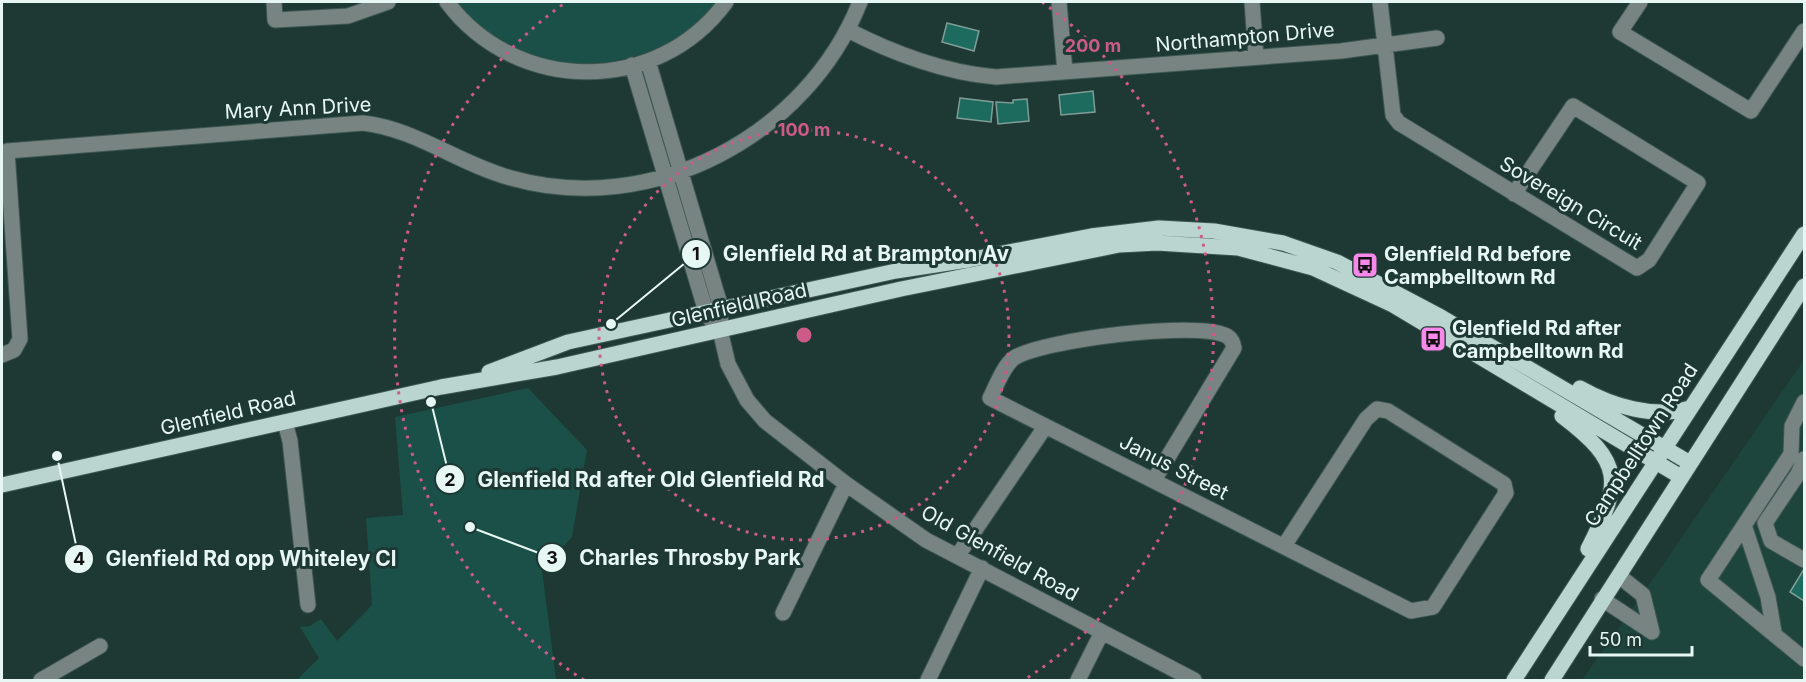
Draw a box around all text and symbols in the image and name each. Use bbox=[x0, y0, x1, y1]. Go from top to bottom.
street label: Northampton Drive bbox=[1154, 17, 1336, 57]
text: 200 m bbox=[1065, 35, 1121, 56]
street label: Mary Ann Drive bbox=[224, 92, 372, 124]
text: 100 m bbox=[778, 119, 830, 140]
street label: Sovereign Circuit bbox=[1496, 151, 1647, 255]
callout: Glenfield Rd at Brampton Av bbox=[681, 235, 1021, 274]
text: Glenfield Rd at Brampton Av bbox=[723, 241, 1010, 266]
place label: Glenfield Rd before Campbelltown Rd bbox=[1384, 242, 1571, 289]
text: 1 bbox=[692, 243, 700, 264]
bus stop icon: Glenfield Rd before Campbelltown Rd bbox=[1350, 250, 1380, 280]
street label: Glenfield Road bbox=[669, 278, 809, 332]
place label: Glenfield Rd after Campbelltown Rd bbox=[1452, 316, 1624, 363]
bus stop icon: Glenfield Rd after Campbelltown Rd bbox=[1418, 324, 1448, 354]
centre of rings bbox=[794, 325, 814, 345]
street label: Campbelltown Road bbox=[1579, 359, 1703, 531]
street label: Glenfield Road bbox=[158, 386, 298, 440]
street label: Janus Street bbox=[1116, 429, 1233, 505]
callout: Glenfield Rd after Old Glenfield Rd bbox=[435, 460, 837, 499]
text: Glenfield Rd after Old Glenfield Rd bbox=[477, 467, 825, 492]
text: 2 bbox=[444, 469, 456, 490]
street label: Old Glenfield Road bbox=[917, 500, 1083, 606]
callout: Charles Throsby Park bbox=[537, 539, 812, 578]
callout: Glenfield Rd opp Whiteley Cl bbox=[64, 540, 409, 579]
text: Charles Throsby Park bbox=[579, 545, 802, 570]
text: Glenfield Rd opp Whiteley Cl bbox=[106, 546, 396, 571]
text: 3 bbox=[546, 547, 558, 568]
text: 4 bbox=[73, 548, 85, 569]
scale bar bbox=[1590, 619, 1692, 657]
text: 50 m bbox=[1599, 629, 1642, 650]

